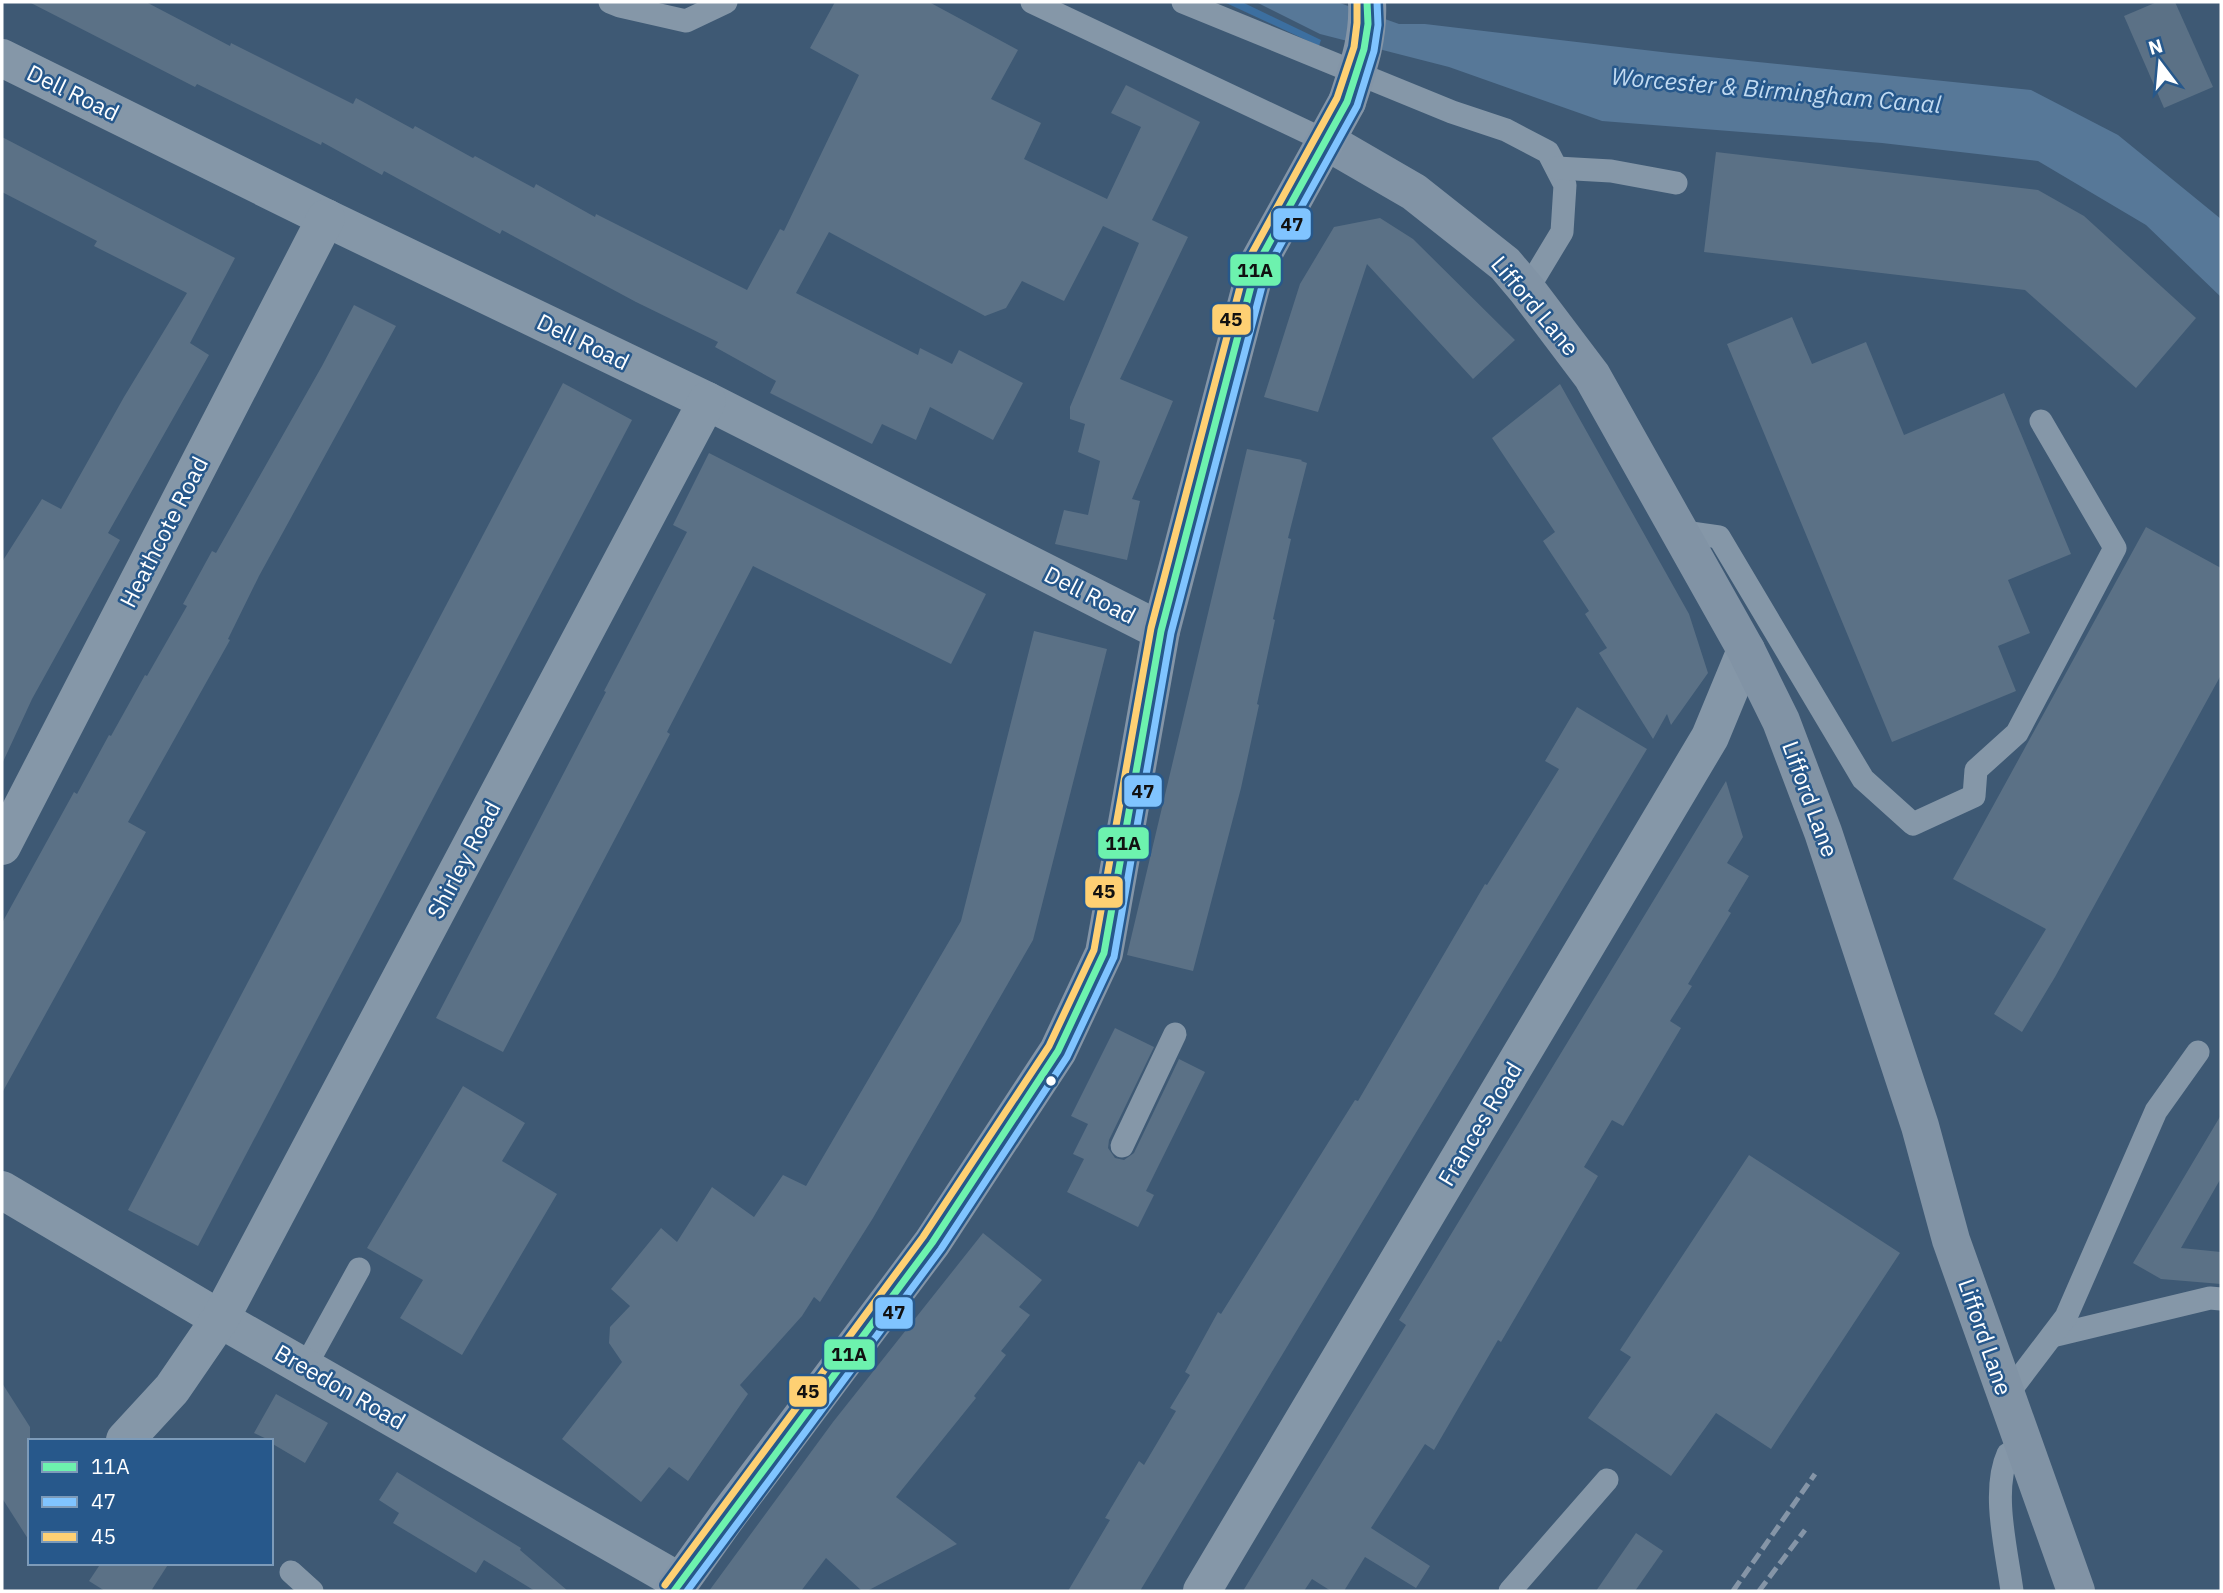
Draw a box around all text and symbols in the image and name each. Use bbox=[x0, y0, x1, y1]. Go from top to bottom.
north arrow bbox=[2125, 28, 2195, 98]
text: N bbox=[2145, 33, 2165, 60]
street label: Dell Road bbox=[22, 57, 124, 127]
water label: Worcester & Birmingham Canal bbox=[1610, 60, 1943, 120]
line badge: 47 bbox=[1272, 207, 1312, 241]
text: 47 bbox=[1281, 212, 1303, 236]
street label: Lifford Lane bbox=[1485, 249, 1586, 362]
line badge: 11A bbox=[1229, 253, 1282, 287]
text: 11A bbox=[1237, 258, 1273, 282]
line badge: 45 bbox=[1211, 303, 1252, 336]
street label: Dell Road bbox=[532, 306, 634, 376]
text: 45 bbox=[1220, 307, 1242, 331]
street label: Heathcote Road bbox=[112, 451, 214, 612]
street label: Dell Road bbox=[1040, 558, 1141, 630]
street label: Lifford Lane bbox=[1776, 736, 1846, 861]
line badge: 47 bbox=[1123, 774, 1163, 808]
text: 47 bbox=[1132, 779, 1154, 803]
street label: Shirley Road bbox=[420, 795, 507, 924]
line badge: 11A bbox=[1097, 826, 1150, 860]
text: 11A bbox=[1105, 831, 1141, 855]
line badge: 45 bbox=[1084, 875, 1124, 909]
text: 45 bbox=[1093, 879, 1115, 903]
street label: Frances Road bbox=[1430, 1056, 1528, 1191]
unlabelled marker bbox=[1044, 1074, 1058, 1088]
street label: Lifford Lane bbox=[1952, 1274, 2020, 1399]
line badge: 47 bbox=[874, 1296, 914, 1330]
text: 47 bbox=[883, 1300, 905, 1324]
street label: Breedon Road bbox=[270, 1337, 411, 1436]
line badge: 11A bbox=[823, 1338, 876, 1371]
text: 11A bbox=[831, 1342, 867, 1366]
line badge: 45 bbox=[788, 1375, 828, 1408]
text: 45 bbox=[797, 1379, 819, 1403]
legend bbox=[28, 1439, 273, 1565]
text: 11A bbox=[91, 1452, 130, 1480]
text: 47 bbox=[91, 1487, 116, 1515]
text: 45 bbox=[91, 1522, 116, 1550]

